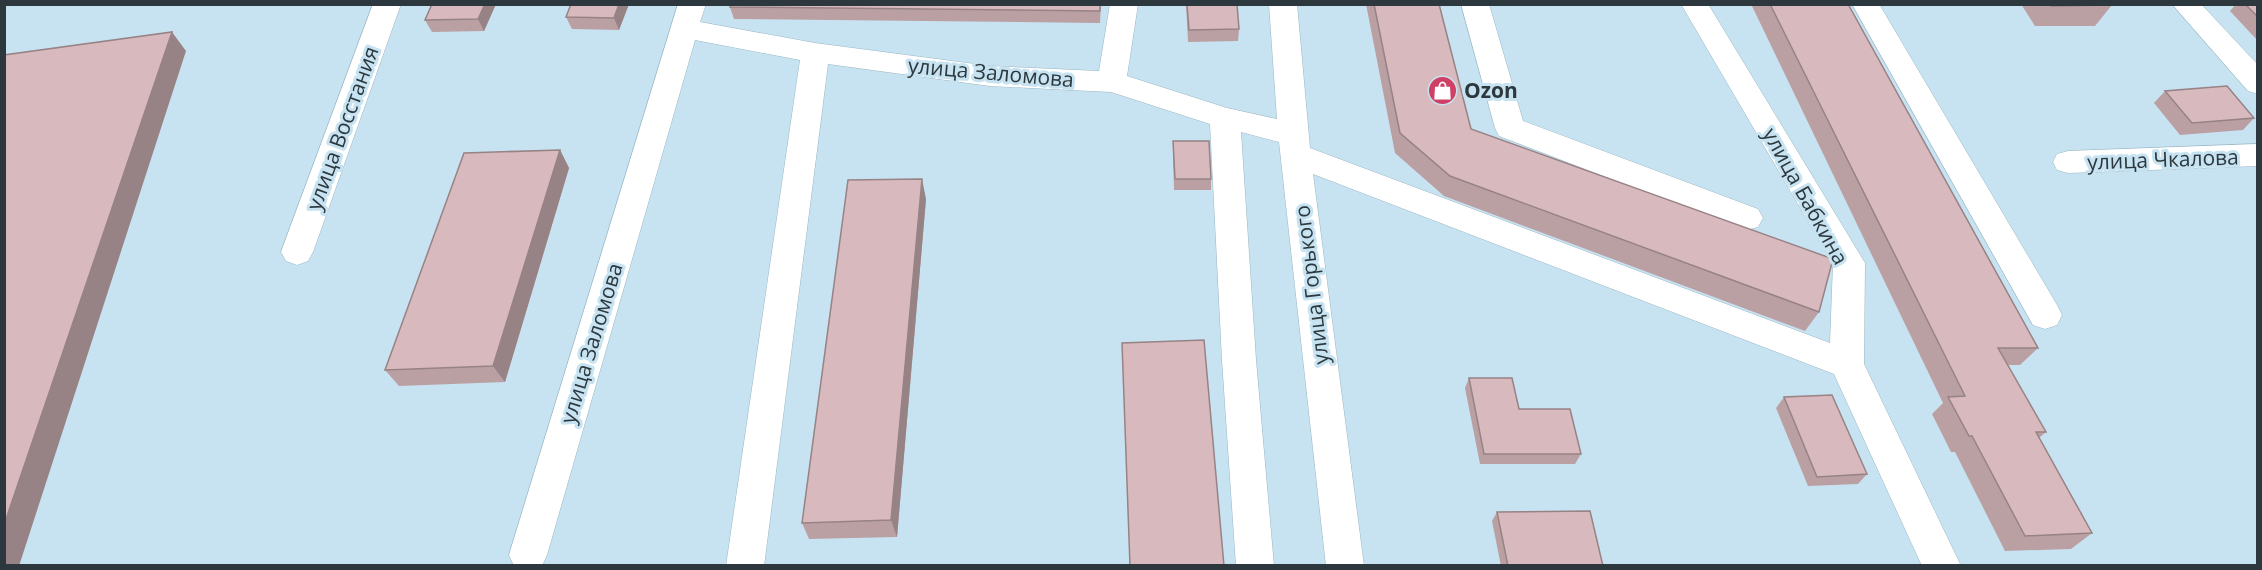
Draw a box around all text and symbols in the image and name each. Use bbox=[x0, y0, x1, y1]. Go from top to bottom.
street label: улица Восстания bbox=[299, 42, 385, 214]
street label: улица Заломова bbox=[907, 51, 1075, 93]
shop icon: Ozon bbox=[1427, 74, 1459, 106]
place label: Ozon bbox=[1464, 76, 1518, 104]
street label: улица Бабкина bbox=[1757, 123, 1855, 269]
street label: улица Чкалова bbox=[2087, 142, 2239, 176]
street label: улица Горького bbox=[1287, 204, 1335, 366]
street label: улица Заломова bbox=[553, 259, 629, 427]

